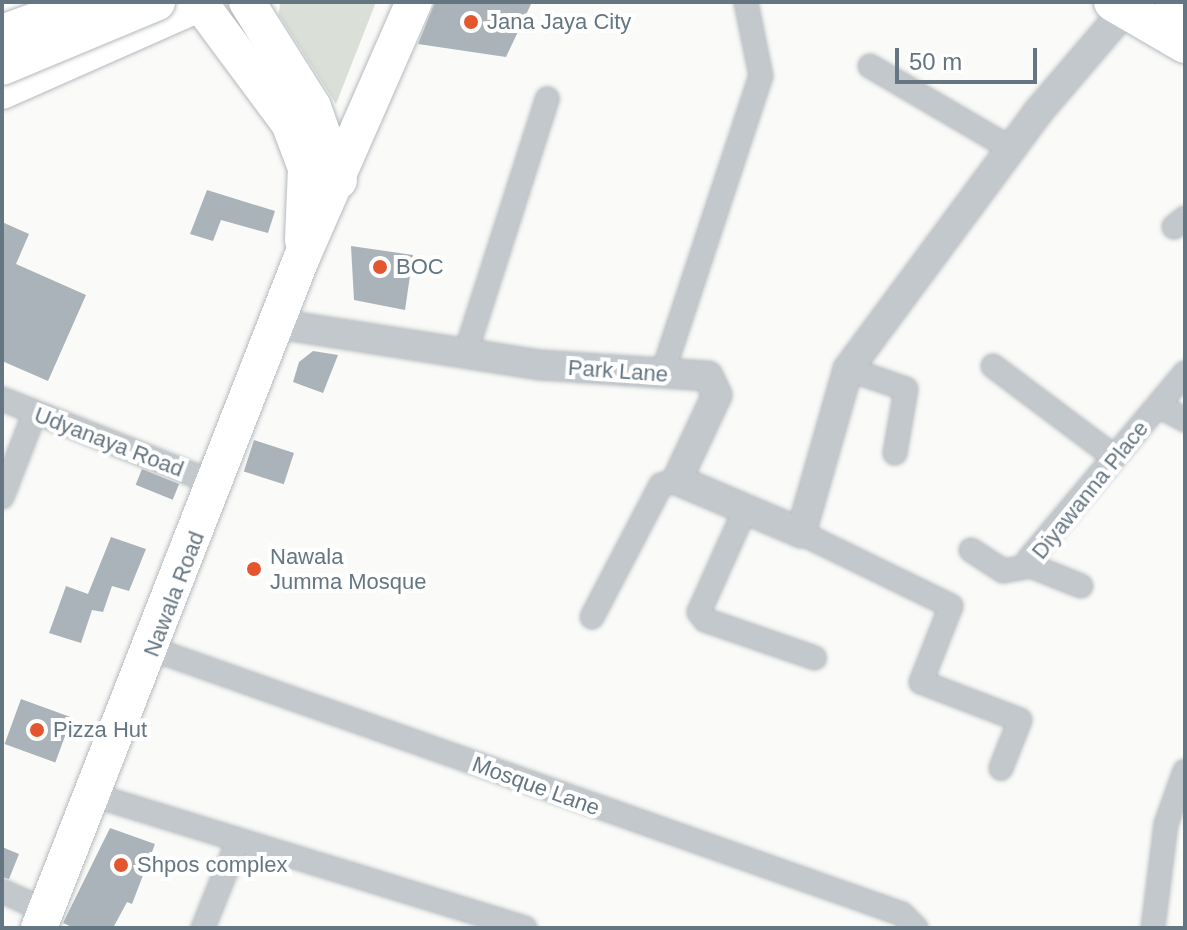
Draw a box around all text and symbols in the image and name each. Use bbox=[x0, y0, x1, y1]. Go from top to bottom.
place label: Jana Jaya City bbox=[487, 9, 631, 35]
marker: Jana Jaya City bbox=[462, 13, 480, 31]
scale bar bbox=[899, 32, 1041, 82]
text: 50 m bbox=[909, 48, 962, 75]
place label: BOC bbox=[396, 254, 444, 280]
marker: BOC bbox=[371, 258, 389, 276]
street label: Park Lane bbox=[567, 354, 669, 388]
street label: Udyanaya Road bbox=[31, 401, 187, 483]
street label: Diyawanna Place bbox=[1026, 416, 1154, 564]
street label: Nawala Road bbox=[138, 528, 210, 660]
place label: Nawala Jumma Mosque bbox=[270, 543, 427, 594]
marker: Nawala Jumma Mosque bbox=[245, 560, 263, 578]
place label: Pizza Hut bbox=[53, 717, 147, 743]
marker: Pizza Hut bbox=[28, 721, 46, 739]
street label: Mosque Lane bbox=[469, 751, 603, 821]
place label: Shpos complex bbox=[137, 852, 287, 878]
marker: Shpos complex bbox=[112, 856, 130, 874]

